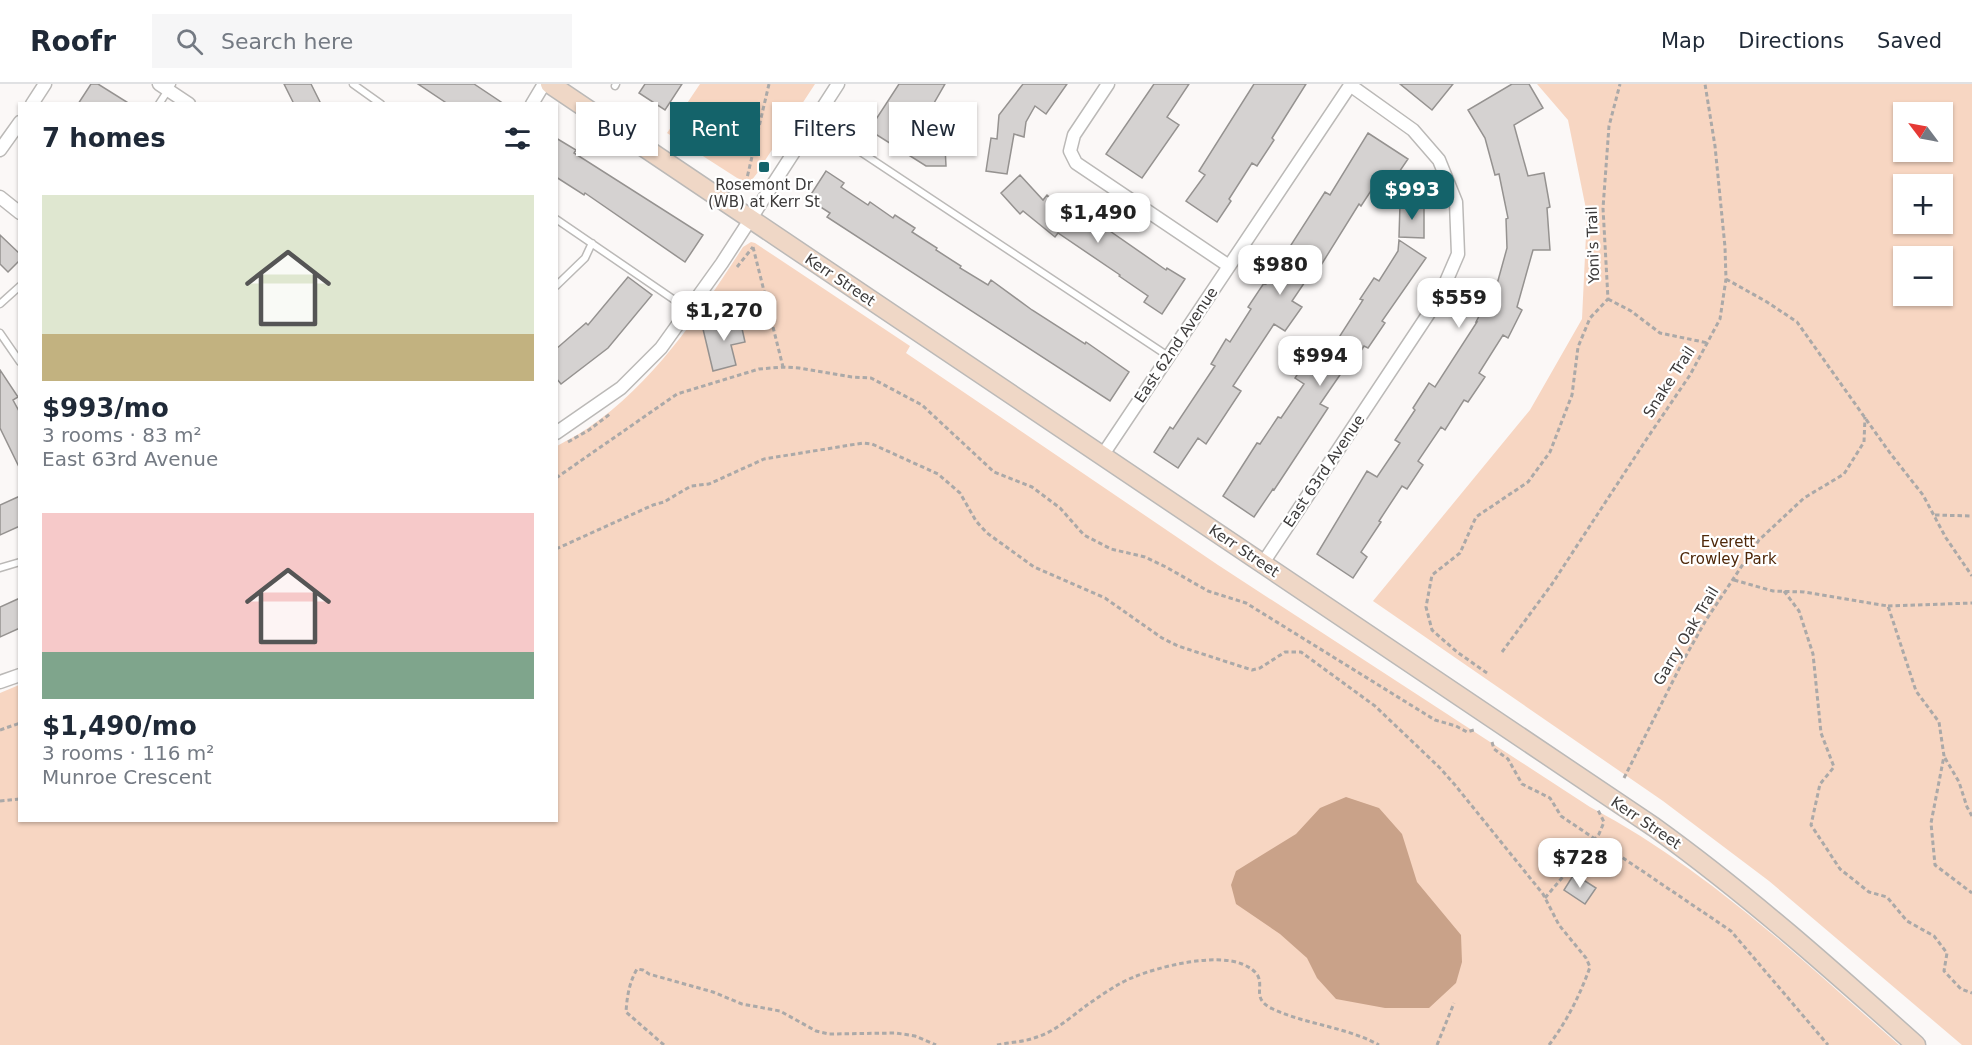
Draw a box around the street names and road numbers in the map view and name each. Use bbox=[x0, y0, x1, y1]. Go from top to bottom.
street label: Yoni's Trail bbox=[1583, 206, 1603, 285]
street label: Kerr Street bbox=[801, 250, 879, 310]
street label: East 62nd Avenue bbox=[1131, 284, 1221, 406]
street label: Snake Trail bbox=[1639, 343, 1699, 421]
street label: East 63rd Avenue bbox=[1280, 411, 1368, 531]
street label: Kerr Street bbox=[1205, 521, 1283, 581]
street label: Garry Oak Trail bbox=[1650, 584, 1722, 688]
street label: Kerr Street bbox=[1607, 793, 1685, 853]

